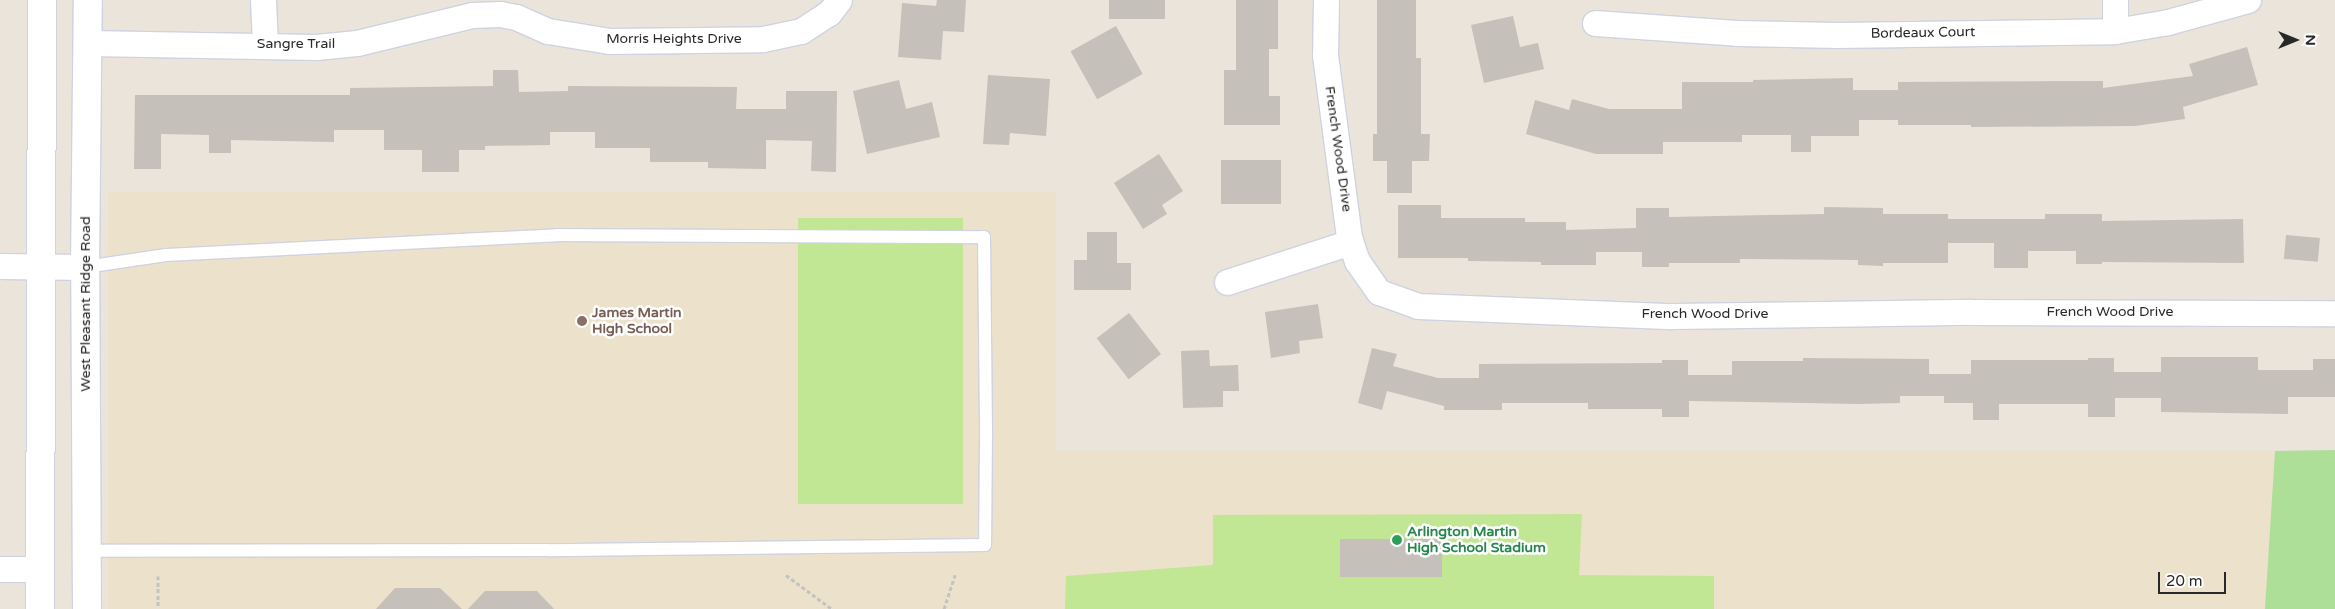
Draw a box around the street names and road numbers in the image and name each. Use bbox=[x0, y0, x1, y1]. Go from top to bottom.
street label: Bordeaux Court bbox=[1871, 24, 1975, 42]
street label: Morris Heights Drive bbox=[606, 31, 742, 47]
street label: Sangre Trail bbox=[257, 36, 335, 52]
street label: French Wood Drive bbox=[1321, 85, 1355, 213]
street label: West Pleasant Ridge Road bbox=[78, 216, 94, 392]
street label: French Wood Drive bbox=[2047, 304, 2173, 320]
street label: French Wood Drive bbox=[1642, 306, 1768, 322]

